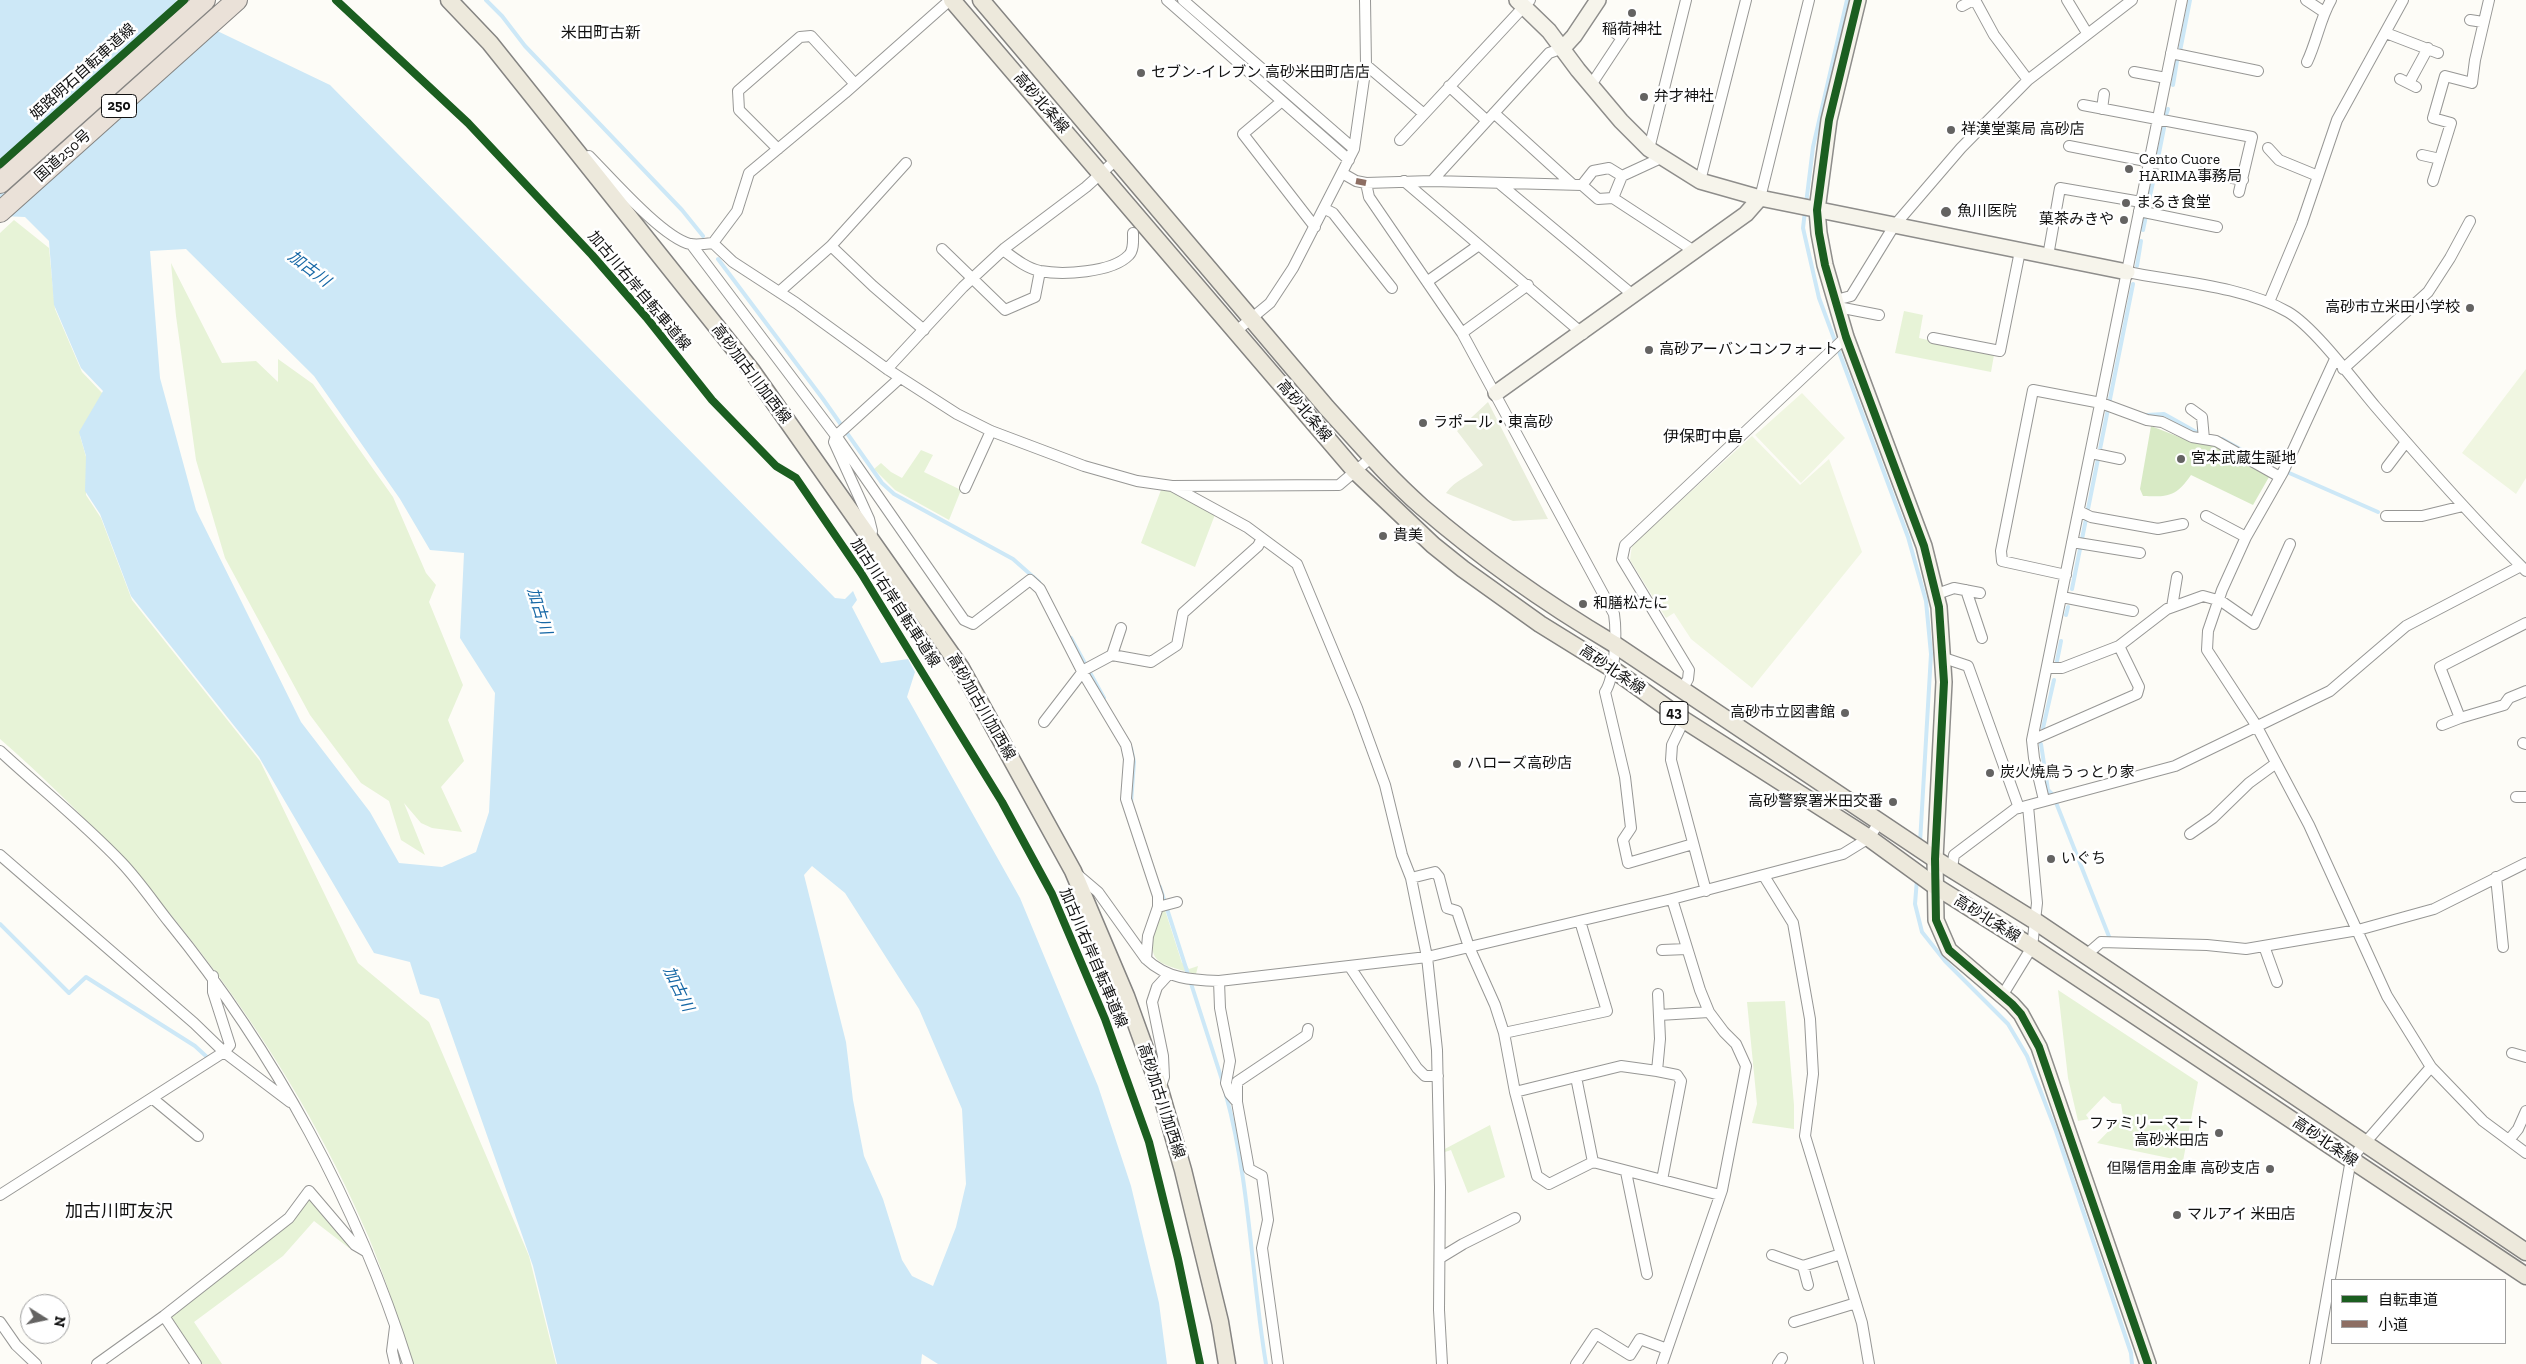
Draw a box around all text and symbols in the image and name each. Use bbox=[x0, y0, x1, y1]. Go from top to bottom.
marker: 稲荷神社 bbox=[1626, 7, 1638, 19]
street label: 姫路明石自転車道線 bbox=[27, 20, 139, 124]
place label: 稲荷神社 bbox=[1602, 21, 1662, 39]
district label: 米田町古新 bbox=[561, 23, 641, 43]
place label: セブン-イレブン 高砂米田町店店 bbox=[1151, 64, 1370, 82]
marker: セブン-イレブン 高砂米田町店店 bbox=[1135, 67, 1147, 79]
street label: 高砂北条線 bbox=[1010, 69, 1072, 137]
place label: 弁才神社 bbox=[1654, 88, 1714, 106]
marker: 弁才神社 bbox=[1638, 91, 1650, 103]
road number: 250 bbox=[102, 94, 136, 118]
place label: 祥漢堂薬局 高砂店 bbox=[1961, 121, 2084, 139]
marker: 祥漢堂薬局 高砂店 bbox=[1945, 124, 1957, 136]
street label: 国道250号 bbox=[31, 126, 95, 186]
place label: Cento Cuore HARIMA事務局 bbox=[2139, 151, 2242, 186]
marker: Cento Cuore HARIMA事務局 bbox=[2123, 163, 2135, 175]
place label: まるき食堂 bbox=[2136, 194, 2211, 212]
marker: まるき食堂 bbox=[2120, 197, 2132, 209]
place label: 魚川医院 bbox=[1957, 203, 2017, 221]
marker: 魚川医院 bbox=[1939, 205, 1953, 219]
place label: 菓茶みきや bbox=[2039, 211, 2114, 229]
marker: 菓茶みきや bbox=[2118, 214, 2130, 226]
street label: 加古川右岸自転車道線 bbox=[584, 228, 694, 354]
water label: 加古川 bbox=[284, 247, 334, 291]
place label: 高砂市立米田小学校 bbox=[2325, 299, 2460, 317]
marker: 高砂市立米田小学校 bbox=[2464, 302, 2476, 314]
street label: 高砂加古川加西線 bbox=[708, 321, 794, 427]
place label: 高砂アーバンコンフォート bbox=[1659, 341, 1838, 359]
marker: 高砂アーバンコンフォート bbox=[1643, 344, 1655, 356]
street label: 高砂北条線 bbox=[1273, 376, 1335, 446]
place label: ラポール・東高砂 bbox=[1433, 414, 1553, 432]
marker: ラポール・東高砂 bbox=[1417, 417, 1429, 429]
district label: 伊保町中島 bbox=[1663, 427, 1743, 447]
place label: 宮本武蔵生誕地 bbox=[2191, 450, 2296, 468]
marker: 宮本武蔵生誕地 bbox=[2175, 453, 2187, 465]
place label: 貴美 bbox=[1393, 527, 1423, 545]
marker: 貴美 bbox=[1377, 530, 1389, 542]
street label: 加古川右岸自転車道線 bbox=[847, 535, 943, 671]
water label: 加古川 bbox=[523, 585, 555, 637]
place label: 和膳松たに bbox=[1593, 595, 1668, 613]
marker: 和膳松たに bbox=[1577, 598, 1589, 610]
street label: 高砂北条線 bbox=[1576, 642, 1648, 698]
street label: 高砂加古川加西線 bbox=[943, 651, 1019, 763]
road number: 43 bbox=[1660, 701, 1688, 724]
place label: 高砂市立図書館 bbox=[1730, 704, 1835, 722]
marker: 高砂市立図書館 bbox=[1839, 707, 1851, 719]
place label: ハローズ高砂店 bbox=[1467, 755, 1572, 773]
marker: ハローズ高砂店 bbox=[1451, 758, 1463, 770]
place label: 炭火焼鳥うっとり家 bbox=[2000, 764, 2135, 782]
marker: 炭火焼鳥うっとり家 bbox=[1984, 767, 1996, 779]
place label: 高砂警察署米田交番 bbox=[1748, 793, 1883, 811]
marker: 高砂警察署米田交番 bbox=[1887, 796, 1899, 808]
place label: いぐち bbox=[2061, 850, 2106, 868]
marker: いぐち bbox=[2045, 853, 2057, 865]
street label: 加古川右岸自転車道線 bbox=[1055, 885, 1131, 1031]
street label: 高砂北条線 bbox=[1950, 891, 2024, 947]
water label: 加古川 bbox=[659, 963, 697, 1015]
street label: 高砂加古川加西線 bbox=[1134, 1041, 1188, 1161]
street label: 高砂北条線 bbox=[2289, 1114, 2361, 1170]
place label: ファミリーマート 高砂米田店 bbox=[2089, 1115, 2209, 1150]
marker: ファミリーマート 高砂米田店 bbox=[2213, 1127, 2225, 1139]
place label: 但陽信用金庫 高砂支店 bbox=[2107, 1160, 2260, 1178]
marker: 但陽信用金庫 高砂支店 bbox=[2264, 1163, 2276, 1175]
district label: 加古川町友沢 bbox=[65, 1201, 173, 1223]
place label: マルアイ 米田店 bbox=[2187, 1206, 2295, 1224]
marker: マルアイ 米田店 bbox=[2171, 1209, 2183, 1221]
legend bbox=[2331, 1279, 2506, 1344]
text: 自転車道 bbox=[2378, 1291, 2438, 1309]
north arrow bbox=[20, 1294, 70, 1344]
text: N bbox=[50, 1315, 69, 1328]
text: 小道 bbox=[2378, 1316, 2408, 1334]

